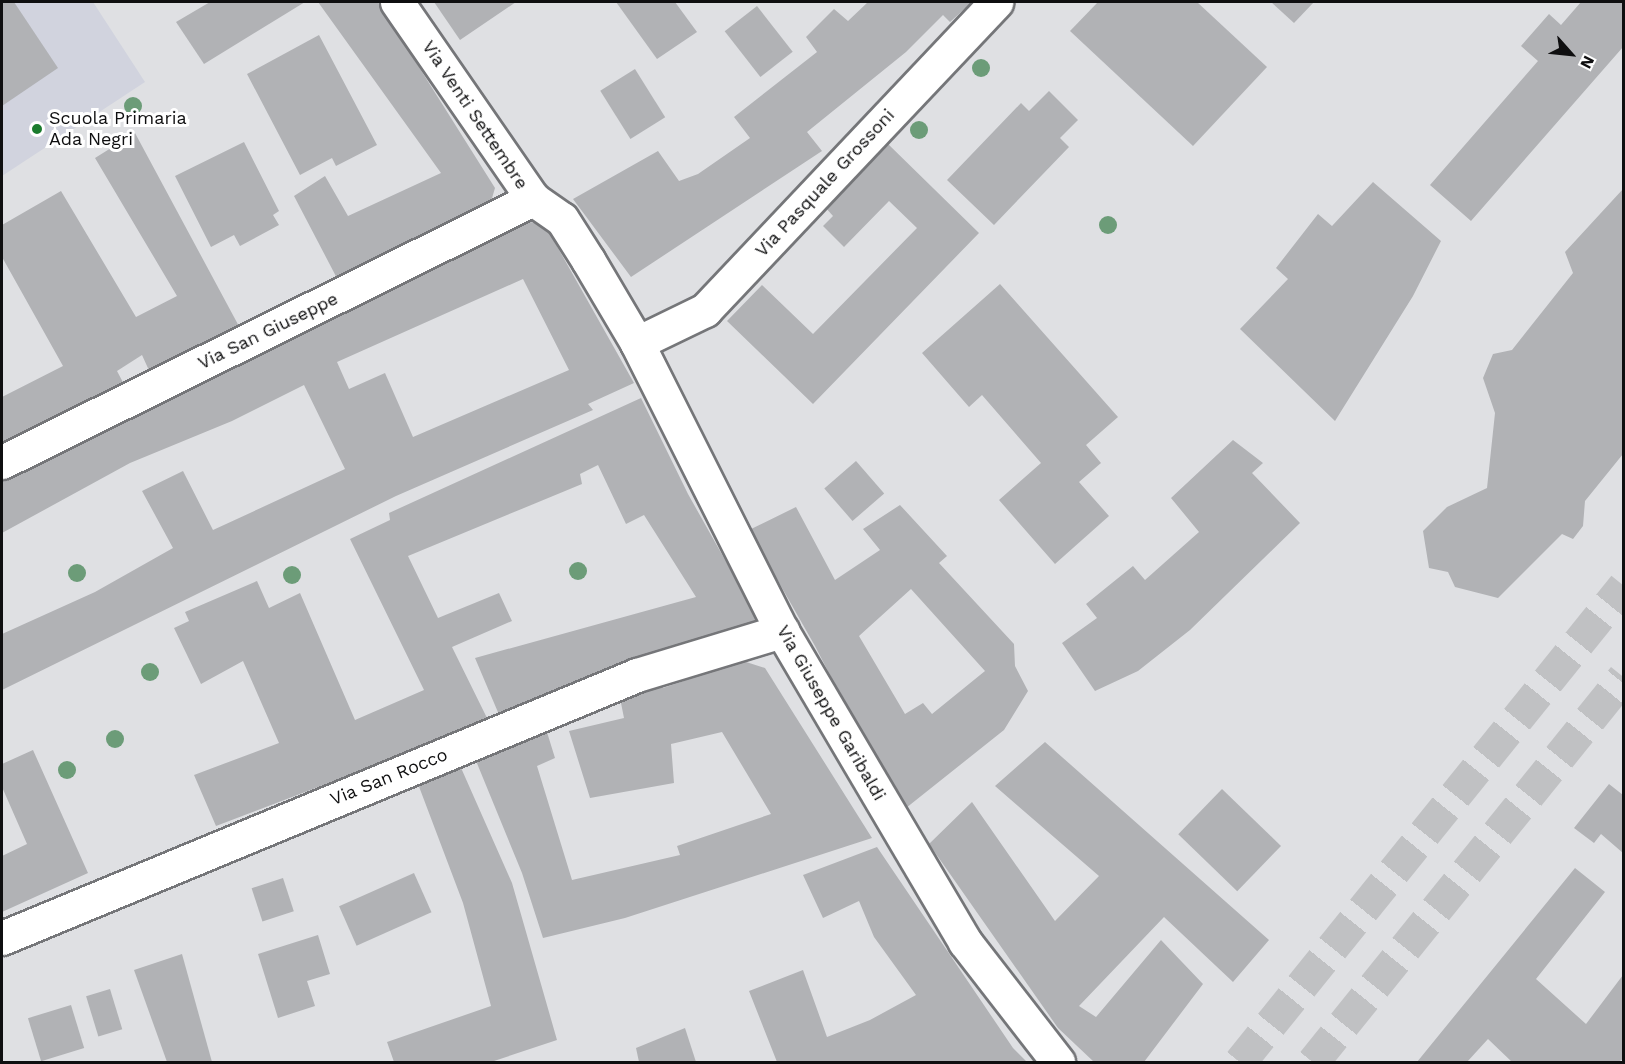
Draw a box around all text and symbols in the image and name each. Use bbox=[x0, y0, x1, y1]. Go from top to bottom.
north arrow bbox=[1541, 24, 1601, 84]
street label: Via Venti Settembre bbox=[417, 36, 533, 194]
text: N bbox=[1576, 53, 1599, 72]
street label: Via Pasquale Grossoni bbox=[751, 104, 899, 262]
place label: Scuola Primaria Ada Negri bbox=[49, 108, 187, 150]
marker: Scuola Primaria Ada Negri bbox=[30, 122, 44, 136]
street label: Via San Giuseppe bbox=[194, 288, 342, 374]
street label: Via Giuseppe Garibaldi bbox=[772, 621, 890, 805]
street label: Via San Rocco bbox=[327, 744, 451, 810]

